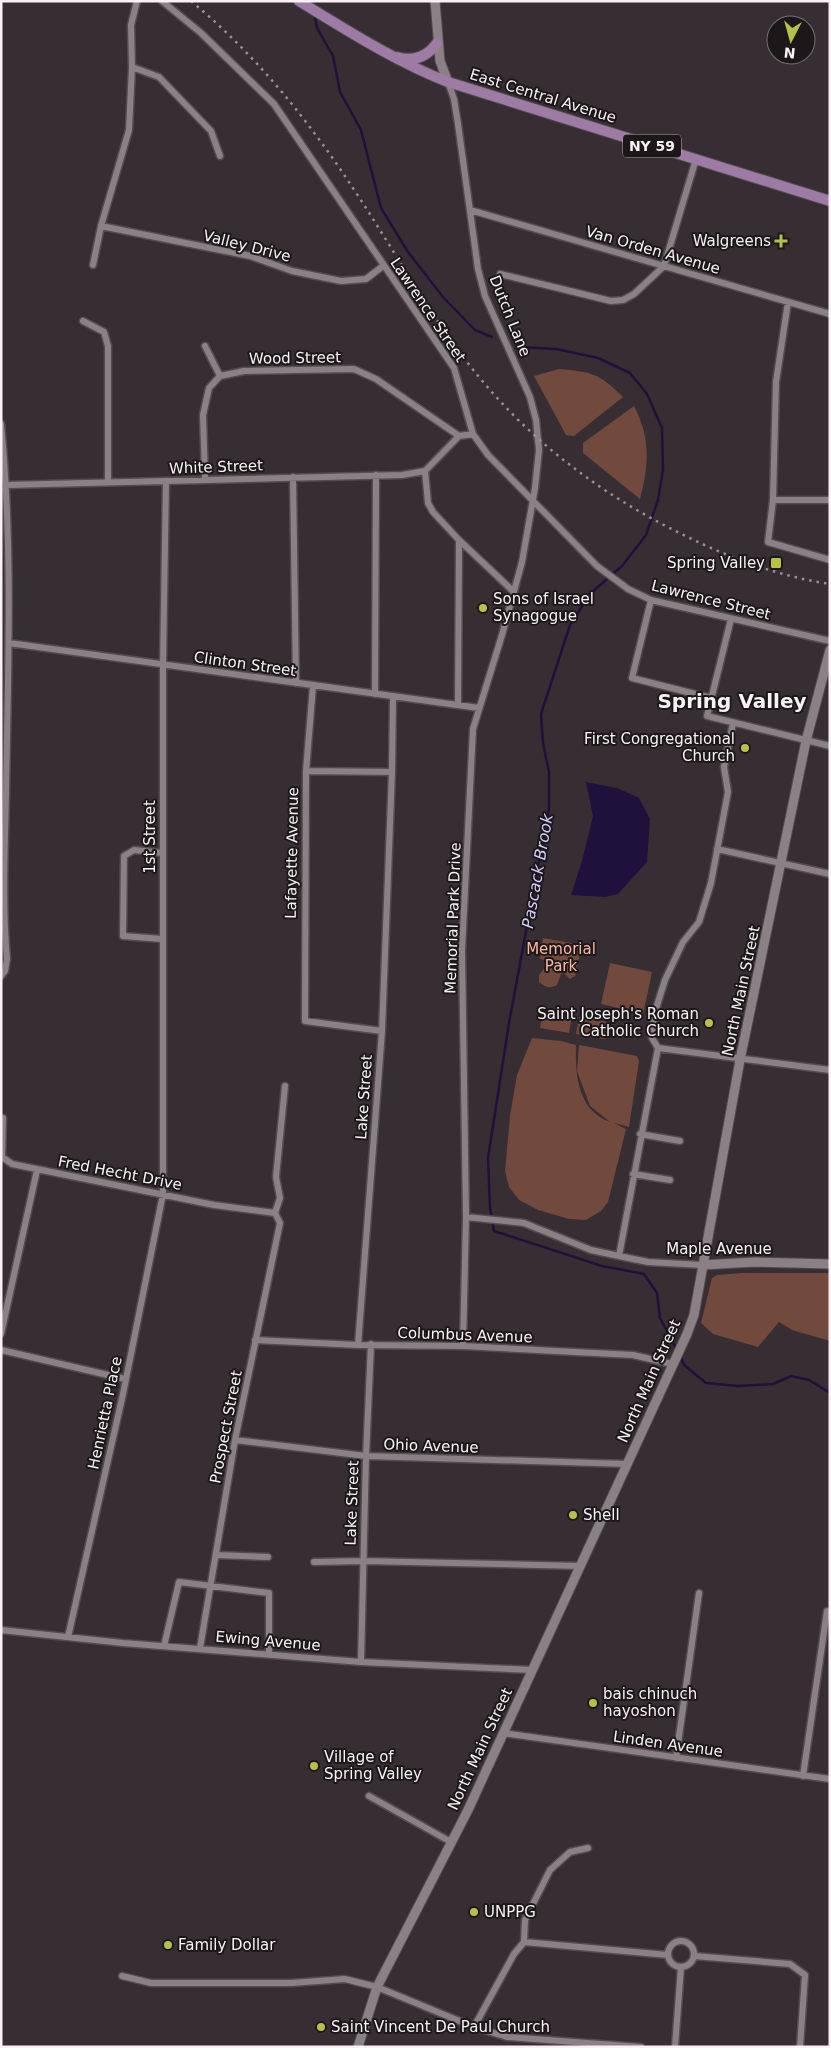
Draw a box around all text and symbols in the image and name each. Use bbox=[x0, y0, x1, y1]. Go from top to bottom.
north arrow bbox=[766, 15, 816, 65]
text: N bbox=[783, 44, 796, 61]
street label: East Central Avenue bbox=[468, 65, 618, 127]
road number: NY 59 bbox=[623, 134, 681, 158]
street label: Van Orden Avenue bbox=[584, 222, 722, 278]
street label: Valley Drive bbox=[201, 226, 293, 266]
place label: Walgreens bbox=[693, 232, 771, 250]
marker: Walgreens bbox=[775, 235, 787, 247]
street label: Lawrence Street bbox=[386, 254, 470, 366]
street label: Dutch Lane bbox=[486, 273, 534, 359]
street label: Wood Street bbox=[249, 348, 341, 368]
street label: White Street bbox=[169, 456, 263, 478]
place label: Spring Valley bbox=[667, 554, 765, 572]
marker: Spring Valley bbox=[769, 556, 783, 570]
street label: Lawrence Street bbox=[650, 576, 773, 624]
place label: Sons of Israel Synagogue bbox=[493, 590, 594, 625]
marker: Sons of Israel Synagogue bbox=[477, 602, 489, 614]
street label: Clinton Street bbox=[193, 648, 297, 680]
district label: Spring Valley bbox=[657, 689, 807, 713]
place label: First Congregational Church bbox=[584, 730, 735, 765]
marker: First Congregational Church bbox=[739, 742, 751, 754]
street label: Lafayette Avenue bbox=[282, 787, 302, 919]
street label: 1st Street bbox=[141, 800, 159, 874]
water label: Pascack Brook bbox=[518, 812, 557, 930]
street label: Memorial Park Drive bbox=[441, 842, 465, 994]
street label: North Main Street bbox=[718, 924, 764, 1058]
park label: Memorial Park bbox=[526, 940, 596, 975]
place label: Saint Joseph's Roman Catholic Church bbox=[537, 1005, 699, 1040]
marker: Saint Joseph's Roman Catholic Church bbox=[703, 1017, 715, 1029]
street label: Lake Street bbox=[352, 1054, 376, 1140]
street label: Fred Hecht Drive bbox=[57, 1152, 183, 1194]
street label: Maple Avenue bbox=[666, 1240, 772, 1258]
street label: North Main Street bbox=[614, 1317, 684, 1445]
street label: Columbus Avenue bbox=[397, 1324, 533, 1346]
street label: Henrietta Place bbox=[84, 1355, 126, 1471]
street label: Prospect Street bbox=[206, 1369, 246, 1485]
street label: Ohio Avenue bbox=[383, 1435, 479, 1457]
street label: Lake Street bbox=[342, 1460, 362, 1546]
place label: Shell bbox=[583, 1506, 620, 1524]
marker: Shell bbox=[567, 1509, 579, 1521]
street label: Ewing Avenue bbox=[215, 1627, 321, 1655]
street label: North Main Street bbox=[444, 1685, 516, 1813]
place label: bais chinuch hayoshon bbox=[603, 1685, 697, 1720]
marker: bais chinuch hayoshon bbox=[587, 1697, 599, 1709]
street label: Linden Avenue bbox=[612, 1727, 724, 1761]
place label: Village of Spring Valley bbox=[324, 1748, 422, 1783]
marker: Village of Spring Valley bbox=[308, 1760, 320, 1772]
place label: UNPPG bbox=[484, 1903, 536, 1921]
marker: UNPPG bbox=[468, 1906, 480, 1918]
place label: Family Dollar bbox=[178, 1936, 276, 1954]
marker: Family Dollar bbox=[162, 1939, 174, 1951]
place label: Saint Vincent De Paul Church bbox=[331, 2018, 550, 2036]
marker: Saint Vincent De Paul Church bbox=[315, 2021, 327, 2033]

